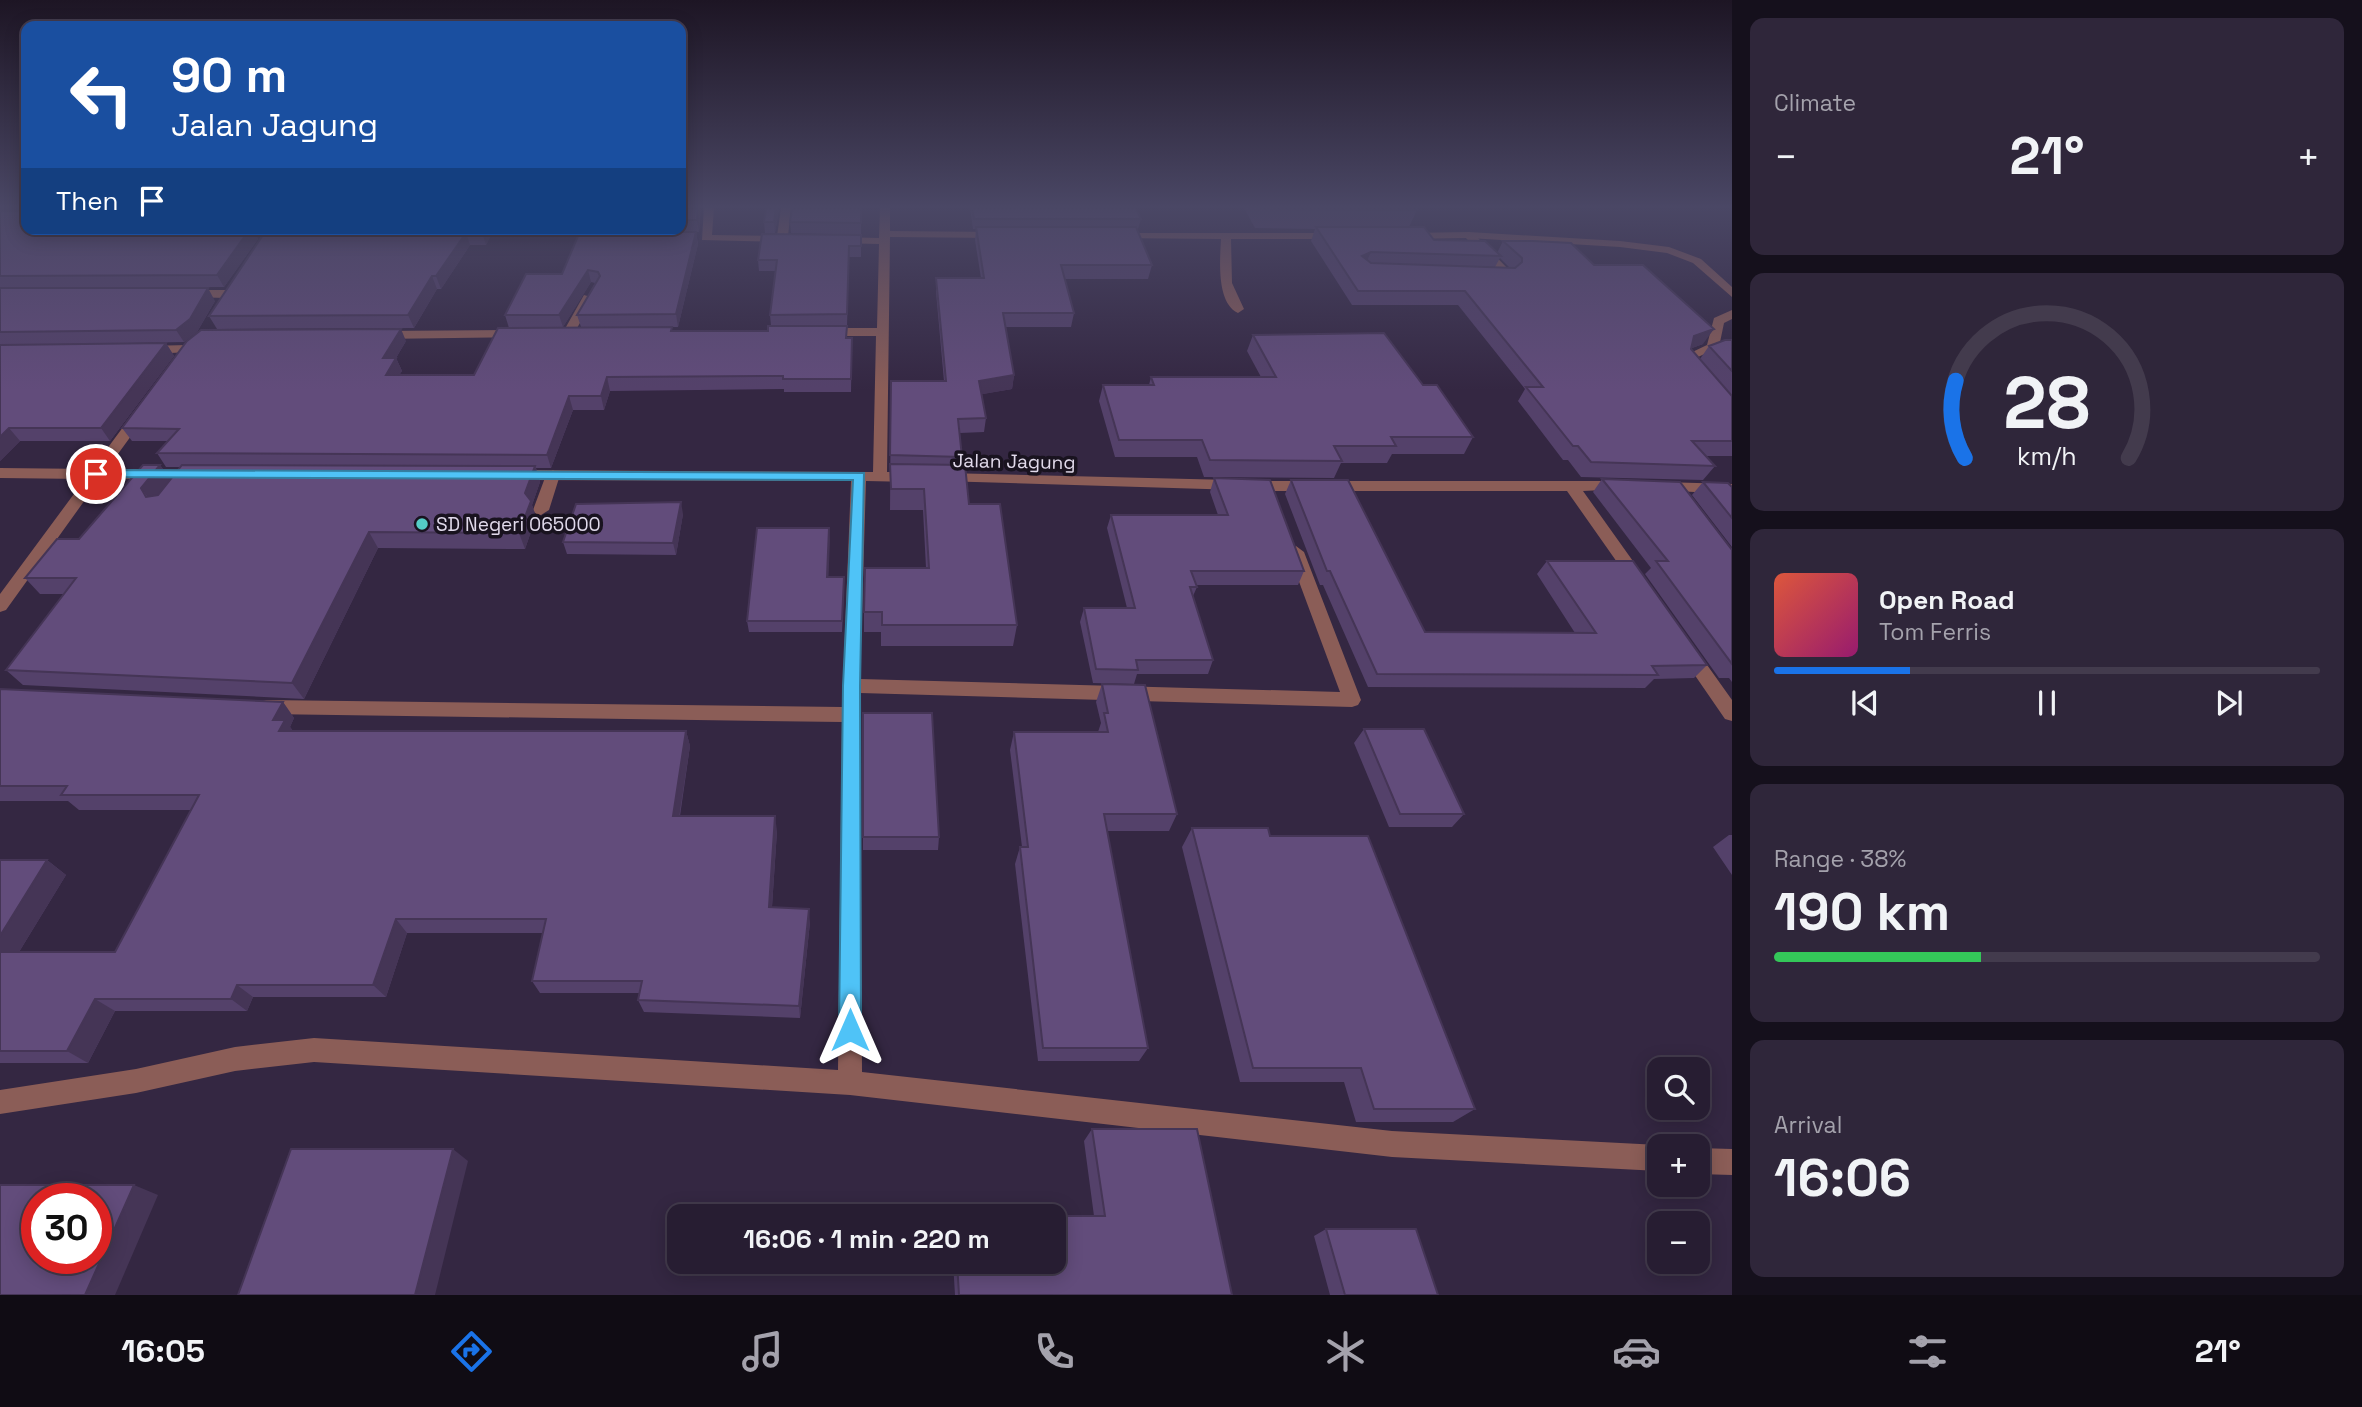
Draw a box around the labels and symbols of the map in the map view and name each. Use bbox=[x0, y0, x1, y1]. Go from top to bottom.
pin bbox=[66, 444, 126, 504]
street label: Jalan Jagung bbox=[952, 448, 1076, 475]
place label: SD Negeri 065000 bbox=[436, 512, 601, 537]
marker: SD Negeri 065000 bbox=[414, 516, 430, 532]
position arrow bbox=[813, 993, 887, 1067]
speed limit sign: 30 bbox=[21, 1183, 112, 1274]

